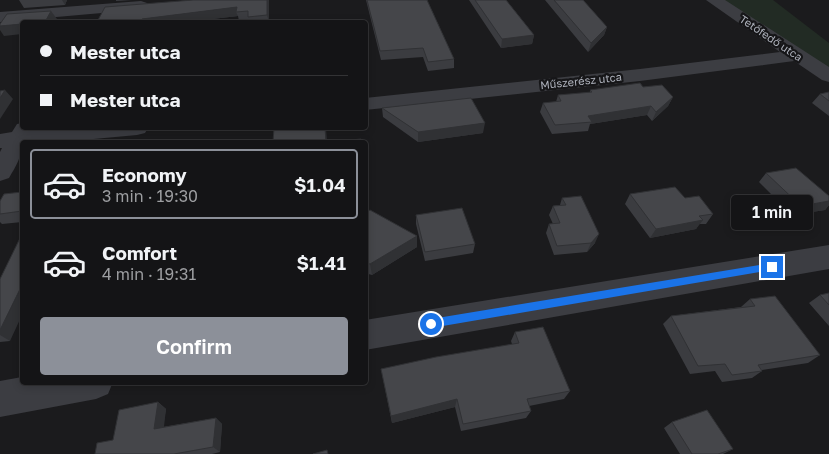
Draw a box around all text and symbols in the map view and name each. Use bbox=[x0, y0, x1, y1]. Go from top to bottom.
street label: Tetőfedő utca bbox=[737, 12, 805, 63]
text: Mester utca bbox=[70, 40, 180, 63]
street label: Műszerész utca bbox=[540, 70, 622, 91]
text: Mester utca bbox=[70, 88, 180, 111]
icon: car bbox=[42, 162, 87, 207]
text: Economy bbox=[102, 163, 187, 186]
text: $1.04 bbox=[294, 173, 346, 196]
text: 3 min · 19:30 bbox=[102, 186, 198, 206]
callout: 1 min bbox=[731, 194, 813, 230]
text: 1 min bbox=[752, 202, 792, 222]
icon: car bbox=[42, 240, 87, 285]
text: Comfort bbox=[102, 241, 177, 264]
text: $1.41 bbox=[297, 251, 346, 274]
route end bbox=[761, 256, 783, 278]
text: 4 min · 19:31 bbox=[102, 264, 196, 284]
route start bbox=[420, 313, 442, 335]
button: Confirm bbox=[40, 317, 348, 375]

